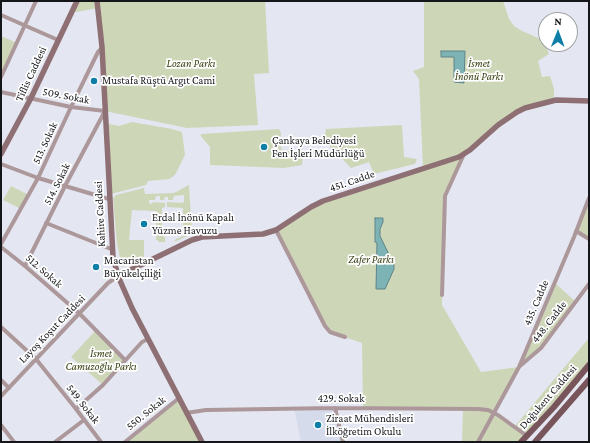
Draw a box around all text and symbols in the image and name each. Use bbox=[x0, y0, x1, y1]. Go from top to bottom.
north arrow bbox=[538, 12, 578, 52]
text: N bbox=[554, 15, 562, 27]
street label: Tiflis Caddesi bbox=[13, 44, 49, 104]
park label: Lozan Parkı bbox=[166, 57, 216, 71]
park label: İsmet İnönü Parkı bbox=[455, 57, 503, 83]
place label: Mustafa Rüştü Argıt Cami bbox=[102, 74, 215, 88]
marker: Mustafa Rüştü Argıt Cami bbox=[89, 76, 99, 86]
street label: 509. Sokak bbox=[41, 85, 91, 107]
street label: 513. Sokak bbox=[30, 120, 60, 166]
place label: Çankaya Belediyesi Fen İşleri Müdürlüğü bbox=[272, 134, 365, 160]
marker: Çankaya Belediyesi Fen İşleri Müdürlüğü bbox=[259, 142, 269, 152]
street label: 514. Sokak bbox=[41, 161, 73, 207]
street label: 451. Cadde bbox=[328, 167, 376, 195]
street label: Kahire Caddesi bbox=[92, 181, 108, 247]
place label: Erdal İnönü Kapalı Yüzme Havuzu bbox=[152, 211, 234, 237]
marker: Erdal İnönü Kapalı Yüzme Havuzu bbox=[139, 219, 149, 229]
street label: 512. Sokak bbox=[23, 251, 65, 291]
park label: Zafer Parkı bbox=[348, 253, 394, 267]
place label: Macaristan Büyükelçiliği bbox=[104, 254, 161, 280]
marker: Macaristan Büyükelçiliği bbox=[91, 262, 101, 272]
street label: 435. Cadde bbox=[520, 278, 552, 328]
street label: Layoş Koşut Caddesi bbox=[16, 292, 88, 366]
street label: 448. Cadde bbox=[529, 298, 569, 346]
park label: İsmet Camuzoğlu Parkı bbox=[65, 347, 137, 373]
street label: Doğukent Caddesi bbox=[517, 362, 579, 432]
street label: 549. Sokak bbox=[63, 382, 103, 426]
street label: 429. Sokak bbox=[318, 392, 364, 406]
street label: 550. Sokak bbox=[124, 393, 168, 433]
place label: Ziraat Mühendisleri İlköğretim Okulu bbox=[326, 412, 413, 438]
marker: Ziraat Mühendisleri İlköğretim Okulu bbox=[313, 420, 323, 430]

